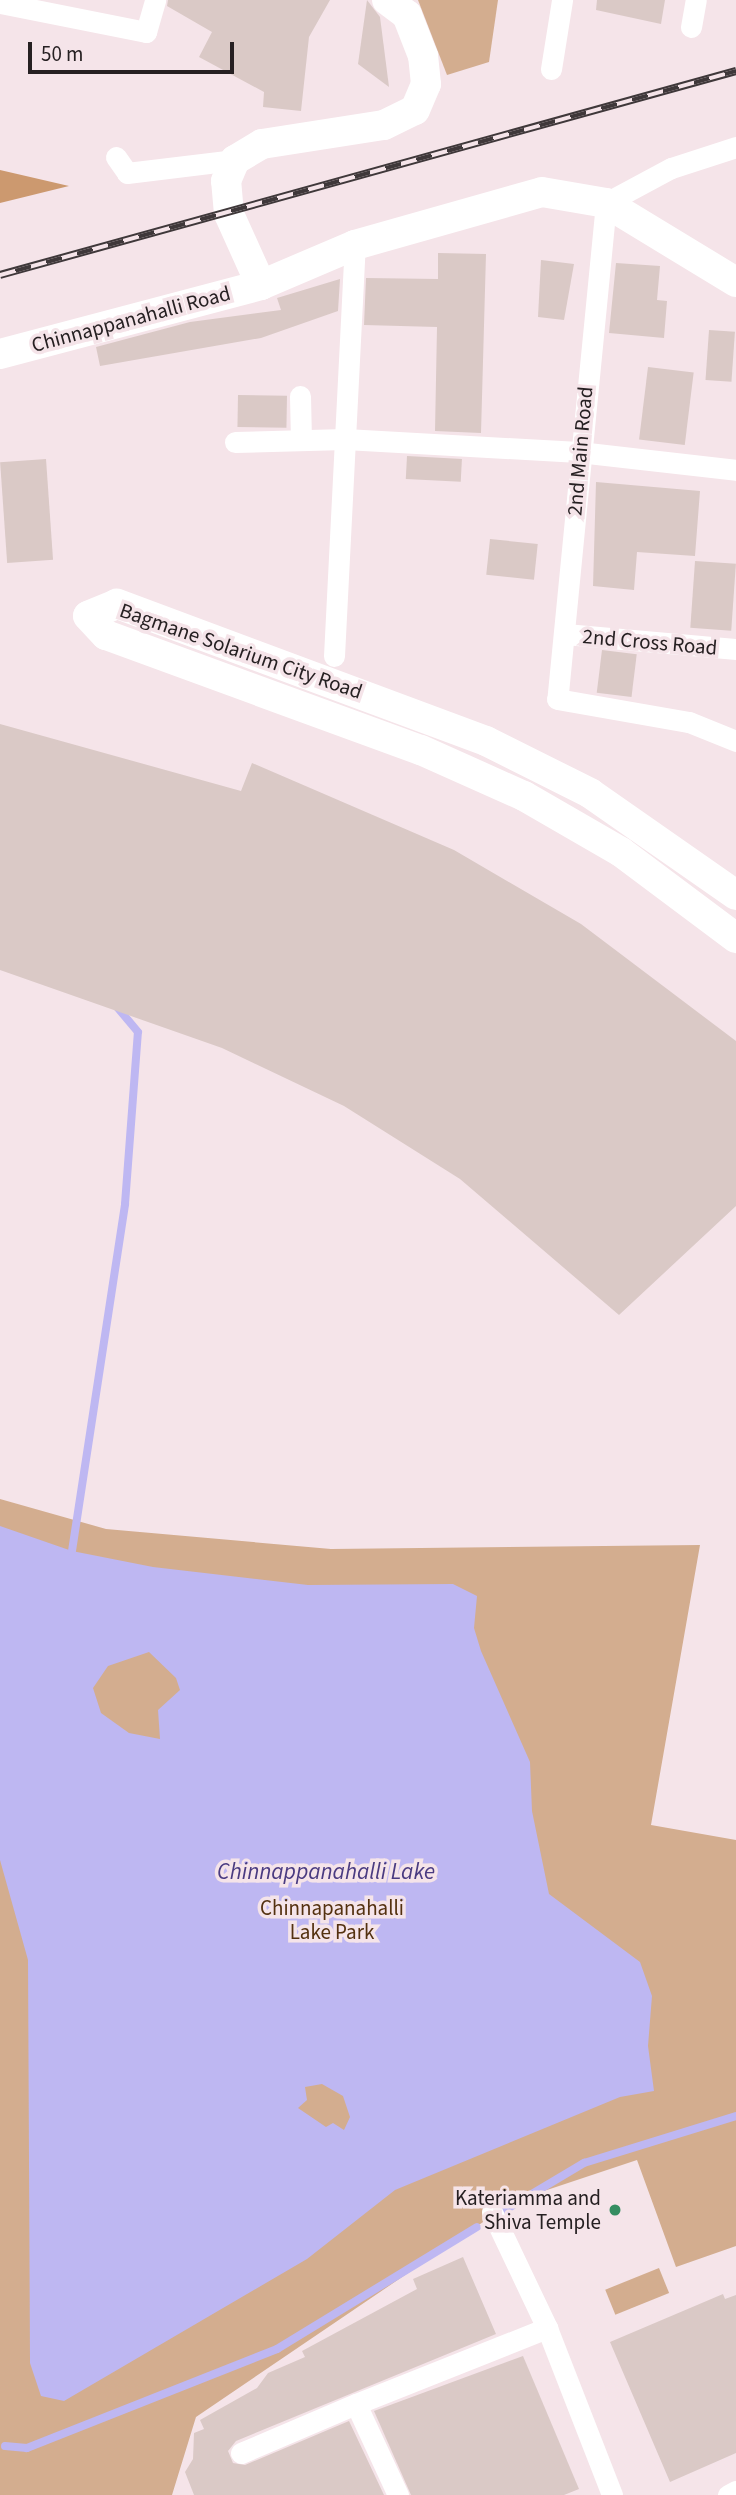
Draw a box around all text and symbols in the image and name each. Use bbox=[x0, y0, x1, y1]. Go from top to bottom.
scale bar bbox=[32, 28, 238, 72]
text: 50 m bbox=[41, 39, 83, 69]
street label: Chinnappanahalli Road bbox=[29, 280, 233, 358]
street label: 2nd Main Road bbox=[562, 385, 598, 517]
street label: Bagmane Solarium City Road bbox=[116, 598, 366, 704]
street label: 2nd Cross Road bbox=[582, 624, 718, 660]
water label: Chinnappanahalli Lake bbox=[217, 1858, 435, 1886]
park label: Chinnapanahalli Lake Park bbox=[260, 1895, 404, 1945]
place label: Kateriamma and Shiva Temple bbox=[455, 2185, 601, 2235]
marker: Kateriamma and Shiva Temple bbox=[607, 2202, 623, 2218]

